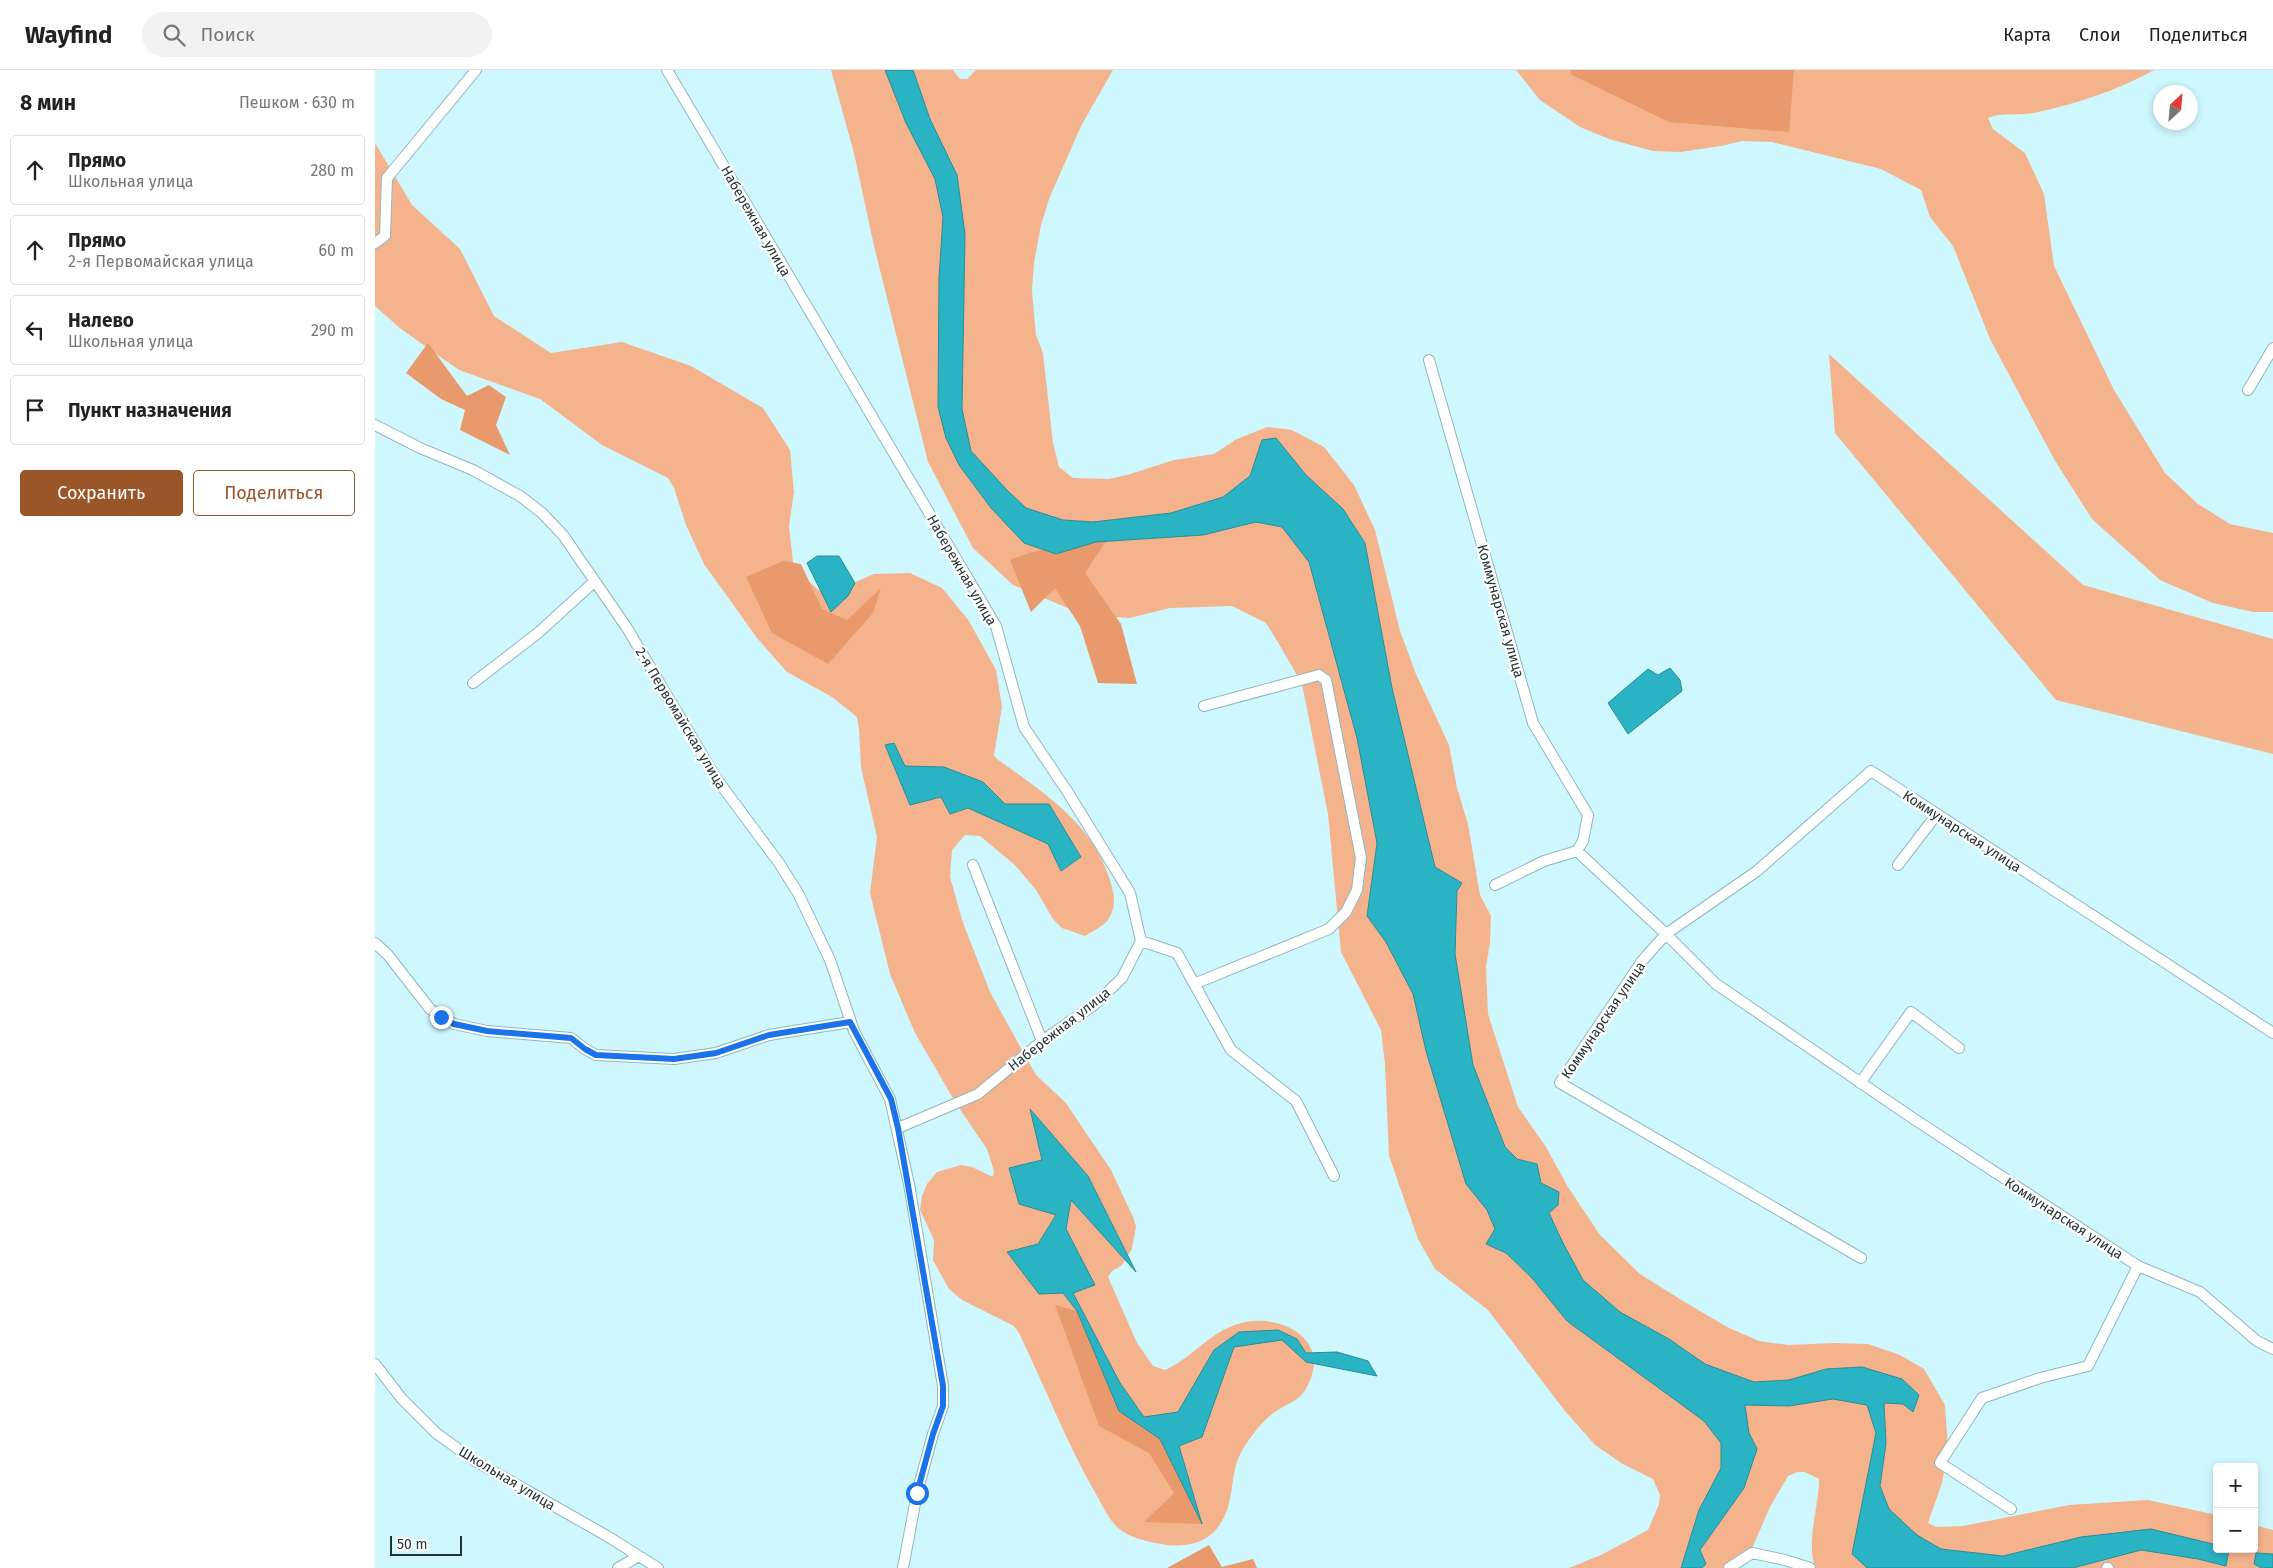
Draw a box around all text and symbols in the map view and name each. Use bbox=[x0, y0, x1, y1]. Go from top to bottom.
search box bbox=[142, 12, 492, 57]
text: Wayfind bbox=[25, 21, 112, 49]
icon: search bbox=[160, 21, 188, 49]
text: Поиск bbox=[200, 23, 255, 46]
text: Карта bbox=[2003, 24, 2051, 46]
text: Слои bbox=[2079, 24, 2121, 46]
text: Поделиться bbox=[2149, 24, 2248, 46]
north arrow bbox=[2153, 85, 2198, 130]
text: 8 мин bbox=[20, 90, 76, 116]
text: Пешком · 630 m bbox=[239, 93, 355, 112]
text: Прямо bbox=[68, 149, 126, 172]
icon: ahead bbox=[21, 156, 49, 184]
text: 280 m bbox=[310, 161, 354, 180]
street label: Набережная улица bbox=[717, 163, 794, 280]
text: Школьная улица bbox=[68, 172, 193, 191]
text: Прямо bbox=[68, 229, 126, 252]
icon: ahead bbox=[21, 236, 49, 264]
text: 60 m bbox=[319, 241, 354, 260]
text: 2-я Первомайская улица bbox=[68, 252, 254, 271]
text: Налево bbox=[68, 309, 134, 332]
icon: left bbox=[21, 316, 49, 344]
text: 290 m bbox=[311, 321, 354, 340]
text: Школьная улица bbox=[68, 332, 193, 351]
icon: arrive bbox=[21, 396, 49, 424]
text: Пункт назначения bbox=[68, 399, 232, 422]
button: Сохранить bbox=[20, 470, 183, 516]
button: Поделиться bbox=[193, 470, 355, 516]
street label: Набережная улица bbox=[923, 512, 1000, 629]
street label: Коммунарская улица bbox=[1473, 543, 1528, 680]
street label: 2-я Первомайская улица bbox=[631, 644, 730, 792]
street label: Коммунарская улица bbox=[1899, 787, 2024, 876]
street label: Коммунарская улица bbox=[1558, 958, 1649, 1082]
street label: Набережная улица bbox=[1005, 984, 1114, 1075]
route end bbox=[430, 1006, 453, 1029]
street label: Коммунарская улица bbox=[2001, 1174, 2126, 1263]
street label: Школьная улица bbox=[455, 1443, 558, 1514]
map controls bbox=[2213, 1463, 2258, 1553]
button: + bbox=[2213, 1463, 2258, 1508]
route start bbox=[906, 1482, 929, 1505]
button: − bbox=[2213, 1508, 2258, 1553]
scale bar bbox=[390, 1533, 463, 1556]
text: 50 m bbox=[397, 1536, 428, 1553]

